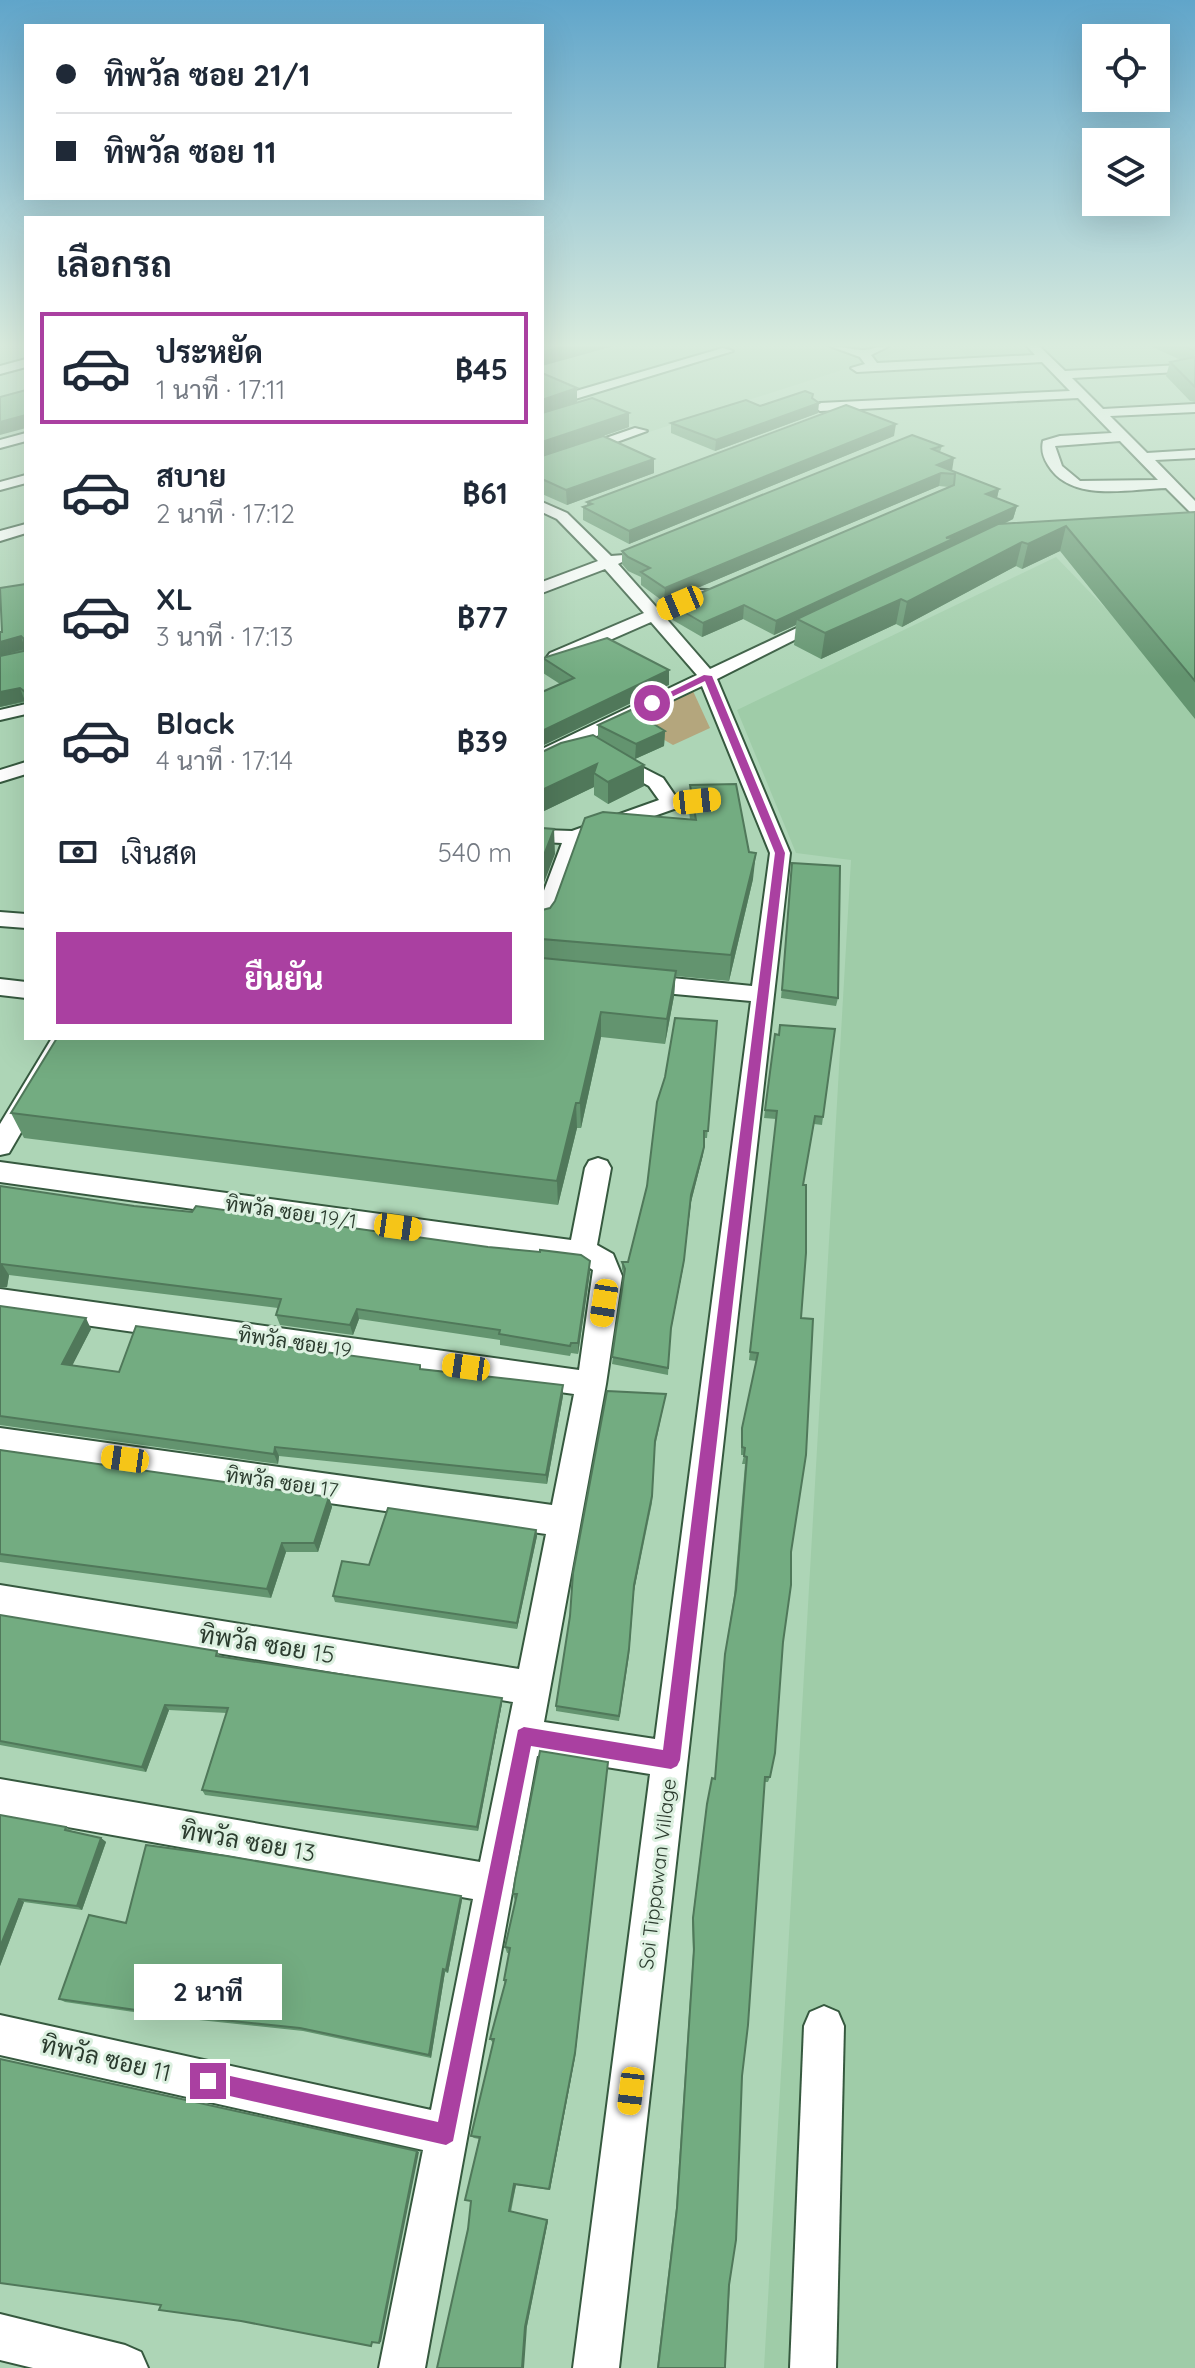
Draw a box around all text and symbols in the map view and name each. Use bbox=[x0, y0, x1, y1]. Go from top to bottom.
map controls bbox=[1082, 24, 1170, 216]
button: locate bbox=[1082, 24, 1170, 112]
text: ทิพวัล ซอย 21/1 bbox=[104, 56, 310, 94]
button: layers bbox=[1082, 128, 1170, 216]
text: ทิพวัล ซอย 11 bbox=[104, 133, 276, 171]
text: เลือกรถ bbox=[56, 241, 172, 286]
icon: car bbox=[60, 332, 132, 404]
text: ประหยัด bbox=[156, 333, 263, 371]
text: ฿45 bbox=[455, 350, 508, 388]
text: 1 นาที · 17:11 bbox=[156, 373, 285, 406]
icon: car bbox=[60, 456, 132, 528]
text: สบาย bbox=[156, 457, 226, 495]
text: ฿61 bbox=[462, 474, 508, 512]
text: 2 นาที · 17:12 bbox=[156, 497, 295, 530]
icon: car bbox=[60, 580, 132, 652]
text: XL bbox=[156, 580, 193, 618]
car bbox=[653, 583, 707, 623]
text: ฿77 bbox=[457, 598, 508, 636]
text: 3 นาที · 17:13 bbox=[156, 620, 293, 653]
route start bbox=[634, 685, 670, 721]
icon: car bbox=[60, 704, 132, 776]
text: Black bbox=[156, 704, 235, 742]
text: ฿39 bbox=[457, 722, 508, 760]
text: 4 นาที · 17:14 bbox=[156, 744, 293, 777]
car bbox=[672, 787, 722, 815]
icon: cash bbox=[56, 830, 100, 874]
text: เงินสด bbox=[120, 834, 197, 872]
text: 540 m bbox=[438, 836, 512, 869]
button: ยืนยัน bbox=[56, 932, 512, 1024]
street label: ทิพวัล ซอย 19/1 bbox=[224, 1190, 358, 1234]
car bbox=[373, 1212, 423, 1242]
car bbox=[588, 1277, 620, 1329]
street label: ทิพวัล ซอย 19 bbox=[237, 1322, 353, 1362]
car bbox=[441, 1352, 491, 1382]
car bbox=[100, 1444, 150, 1474]
street label: ทิพวัล ซอย 17 bbox=[224, 1462, 340, 1502]
street label: ทิพวัล ซอย 15 bbox=[197, 1618, 337, 1670]
street label: Soi Tippawan Village bbox=[633, 1777, 681, 1971]
street label: ทิพวัล ซอย 13 bbox=[178, 1814, 318, 1868]
callout: 2 นาที bbox=[134, 1965, 282, 2021]
text: 2 นาที bbox=[173, 1975, 243, 2008]
street label: ทิพวัล ซอย 11 bbox=[38, 2028, 174, 2088]
route end bbox=[190, 2063, 226, 2099]
car bbox=[616, 2066, 646, 2116]

